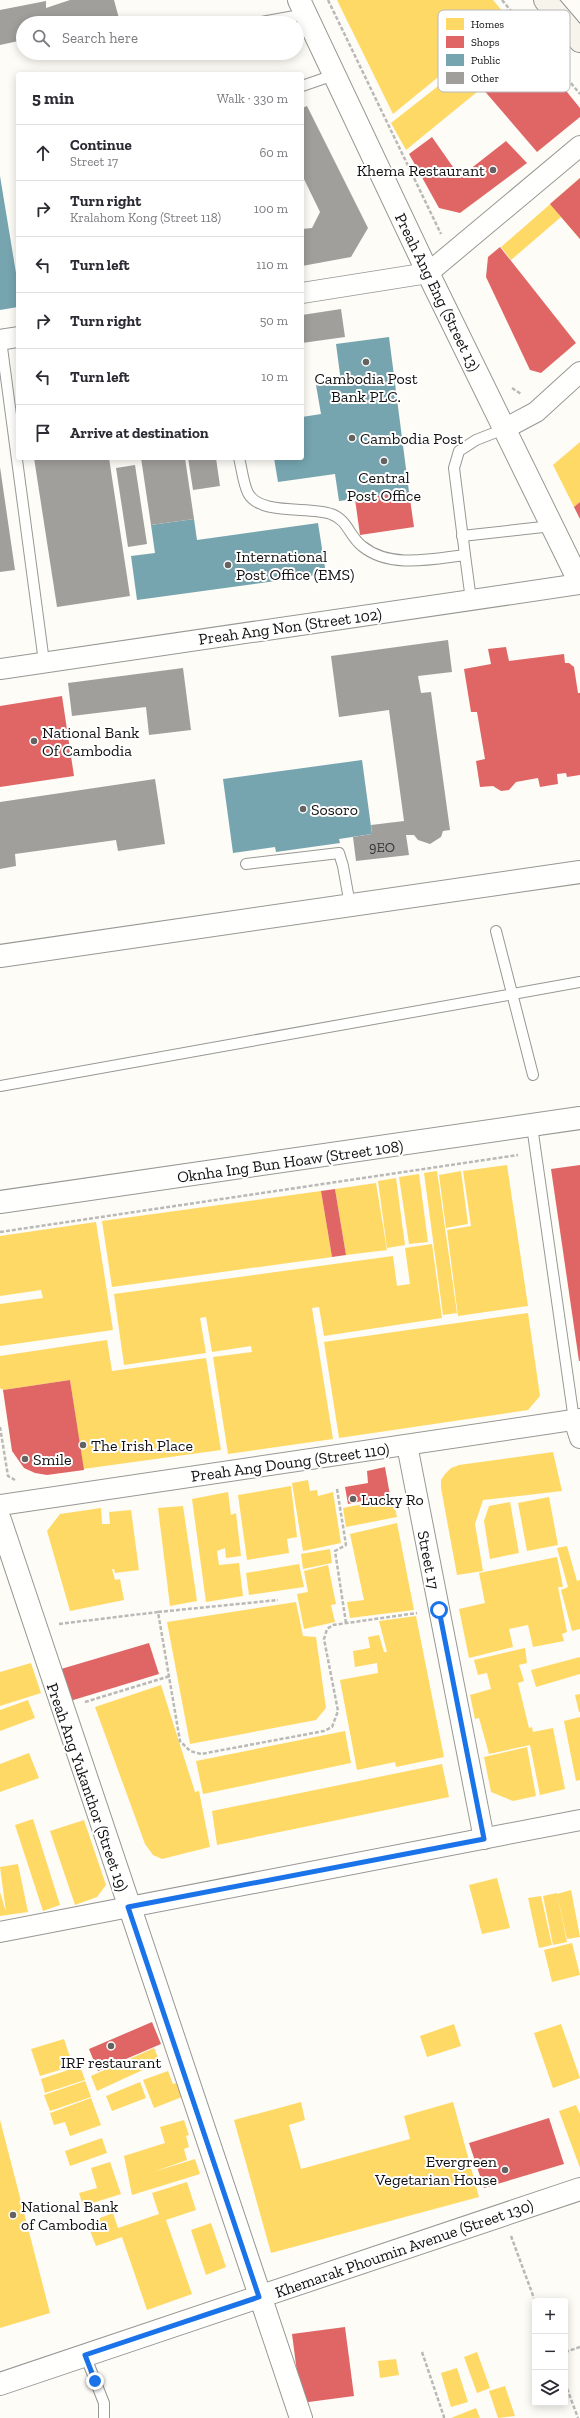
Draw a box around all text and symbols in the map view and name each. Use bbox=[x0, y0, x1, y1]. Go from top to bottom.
legend bbox=[438, 10, 570, 92]
search box bbox=[16, 16, 304, 60]
text: Homes bbox=[471, 18, 504, 31]
icon: search bbox=[30, 27, 52, 49]
text: Search here bbox=[62, 29, 138, 47]
text: Shops bbox=[471, 36, 500, 49]
text: Public bbox=[471, 54, 500, 67]
text: Other bbox=[471, 72, 499, 85]
text: 5 min bbox=[32, 88, 74, 108]
text: Walk · 330 m bbox=[217, 91, 288, 106]
text: Continue bbox=[70, 136, 132, 154]
icon: ahead bbox=[32, 142, 54, 164]
text: 60 m bbox=[259, 145, 288, 160]
text: Street 17 bbox=[70, 154, 118, 169]
place label: Khema Restaurant bbox=[357, 161, 485, 180]
marker: Khema Restaurant bbox=[488, 165, 498, 175]
text: Turn right bbox=[70, 192, 141, 210]
icon: right bbox=[32, 198, 54, 220]
text: 100 m bbox=[254, 201, 288, 216]
text: Kralahom Kong (Street 118) bbox=[70, 210, 221, 225]
street label: Preah Ang Eng (Street 13) bbox=[391, 210, 484, 375]
icon: left bbox=[32, 254, 54, 276]
text: Turn left bbox=[70, 256, 130, 274]
text: 110 m bbox=[256, 257, 288, 272]
icon: right bbox=[32, 310, 54, 332]
text: Turn right bbox=[70, 312, 141, 330]
text: 50 m bbox=[260, 313, 288, 328]
marker: Cambodia Post Bank PLC. bbox=[361, 357, 371, 367]
icon: left bbox=[32, 366, 54, 388]
text: Turn left bbox=[70, 368, 130, 386]
text: 10 m bbox=[261, 369, 288, 384]
place label: Cambodia Post Bank PLC. bbox=[314, 369, 418, 406]
icon: arrive bbox=[32, 422, 54, 444]
text: Arrive at destination bbox=[70, 424, 209, 442]
place label: Cambodia Post bbox=[360, 429, 463, 448]
marker: Cambodia Post bbox=[347, 433, 357, 443]
marker: Central Post Office bbox=[379, 456, 389, 466]
place label: Central Post Office bbox=[347, 468, 421, 505]
place label: International Post Office (EMS) bbox=[236, 547, 354, 584]
marker: International Post Office (EMS) bbox=[223, 560, 233, 570]
street label: Preah Ang Non (Street 102) bbox=[197, 604, 383, 649]
place label: National Bank Of Cambodia bbox=[42, 723, 140, 760]
marker: National Bank Of Cambodia bbox=[29, 736, 39, 746]
place label: Sosoro bbox=[311, 800, 358, 819]
marker: Sosoro bbox=[298, 804, 308, 814]
house number: 9EO bbox=[369, 839, 395, 856]
street label: Oknha Ing Bun Hoaw (Street 108) bbox=[176, 1136, 404, 1187]
place label: The Irish Place bbox=[91, 1436, 193, 1455]
street label: Preah Ang Doung (Street 110) bbox=[190, 1439, 391, 1486]
marker: The Irish Place bbox=[78, 1440, 88, 1450]
place label: Smile bbox=[33, 1450, 72, 1469]
marker: Smile bbox=[20, 1454, 30, 1464]
place label: Lucky Ro bbox=[361, 1490, 424, 1509]
marker: Lucky Ro bbox=[348, 1494, 358, 1504]
street label: Street 17 bbox=[414, 1529, 444, 1591]
route start bbox=[430, 1601, 448, 1619]
street label: Preah Ang Yukanthor (Street 19) bbox=[43, 1680, 132, 1894]
marker: IRF restaurant bbox=[106, 2041, 116, 2051]
place label: IRF restaurant bbox=[61, 2053, 161, 2072]
place label: Evergreen Vegetarian House bbox=[374, 2152, 498, 2189]
marker: Evergreen Vegetarian House bbox=[500, 2165, 510, 2175]
street label: Khemarak Phoumin Avenue (Street 130) bbox=[273, 2195, 536, 2302]
place label: National Bank of Cambodia bbox=[21, 2197, 119, 2234]
marker: National Bank of Cambodia bbox=[8, 2210, 18, 2220]
map controls bbox=[532, 2298, 568, 2406]
button: + bbox=[532, 2298, 568, 2334]
button: − bbox=[532, 2334, 568, 2370]
button: layers bbox=[532, 2370, 568, 2406]
route end bbox=[86, 2372, 104, 2390]

